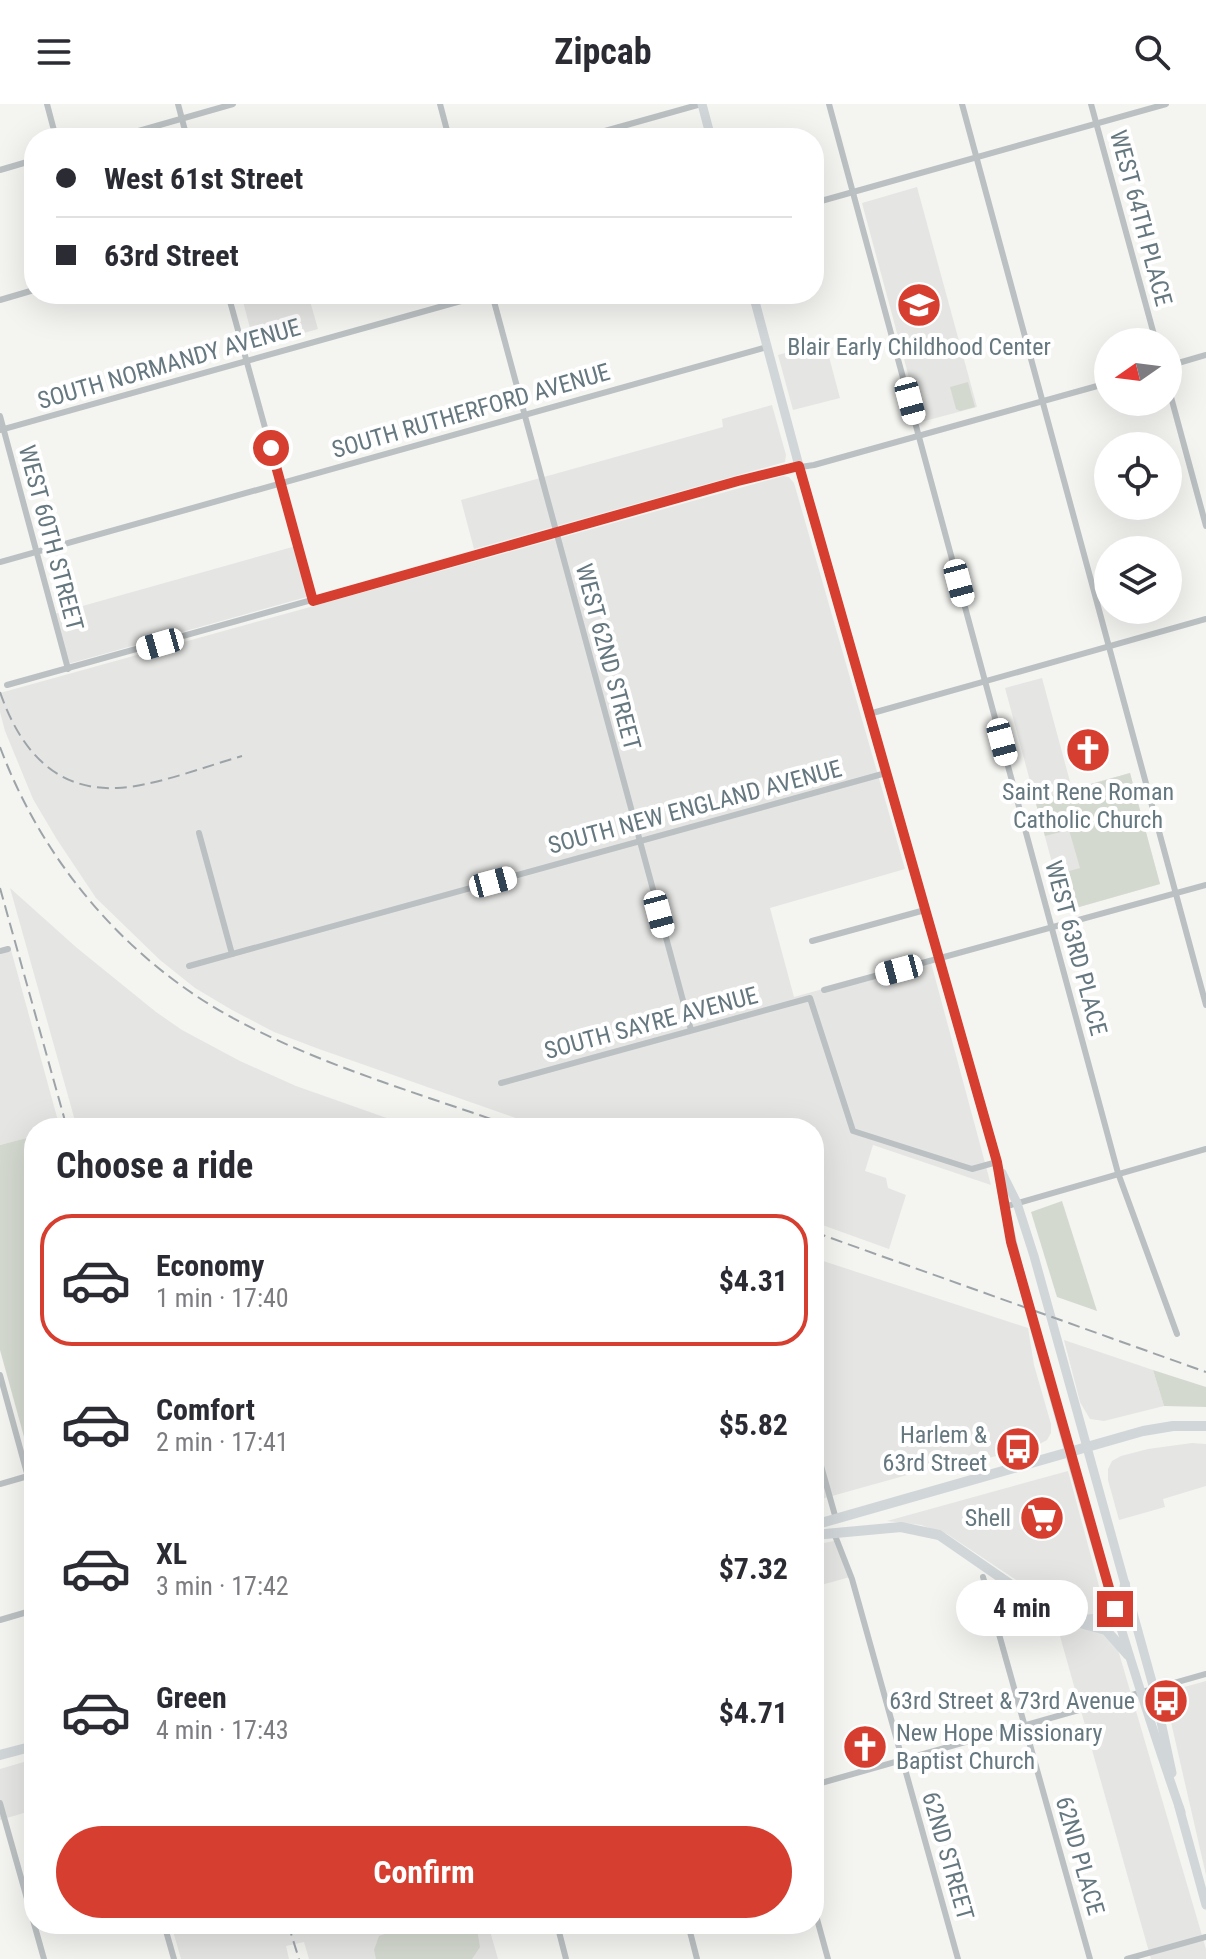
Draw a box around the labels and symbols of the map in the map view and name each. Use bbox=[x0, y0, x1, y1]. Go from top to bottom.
street label: WEST 64TH PLACE bbox=[1104, 127, 1178, 309]
school or university icon: Blair Early Childhood Center bbox=[895, 281, 943, 329]
street label: SOUTH NORMANDY AVENUE bbox=[34, 313, 304, 415]
north arrow bbox=[1094, 328, 1182, 416]
place label: Blair Early Childhood Center bbox=[787, 333, 1051, 361]
street label: SOUTH RUTHERFORD AVENUE bbox=[329, 358, 613, 464]
car bbox=[892, 375, 928, 427]
route start bbox=[253, 430, 289, 466]
street label: WEST 60TH STREET bbox=[13, 442, 89, 634]
car bbox=[941, 557, 977, 609]
street label: WEST 62ND STREET bbox=[570, 561, 646, 753]
car bbox=[134, 626, 186, 662]
car bbox=[984, 716, 1020, 768]
church icon: Saint Rene Roman Catholic Church bbox=[1064, 726, 1112, 774]
street label: SOUTH NEW ENGLAND AVENUE bbox=[545, 754, 845, 860]
place label: Saint Rene Roman Catholic Church bbox=[1002, 778, 1174, 834]
street label: WEST 63RD PLACE bbox=[1039, 857, 1113, 1039]
car bbox=[467, 864, 519, 900]
car bbox=[641, 888, 677, 940]
car bbox=[873, 952, 925, 988]
street label: SOUTH SAYRE AVENUE bbox=[541, 981, 761, 1065]
place label: Harlem & 63rd Street bbox=[883, 1421, 987, 1477]
bus stop icon: Harlem & 63rd Street bbox=[994, 1425, 1042, 1473]
supermarket icon: Shell bbox=[1018, 1494, 1066, 1542]
place label: Shell bbox=[965, 1504, 1011, 1532]
callout: 4 min bbox=[955, 1581, 1087, 1637]
route end bbox=[1097, 1591, 1133, 1627]
bus stop icon: 63rd Street & 73rd Avenue bbox=[1142, 1677, 1190, 1725]
place label: 63rd Street & 73rd Avenue bbox=[889, 1687, 1135, 1715]
place label: New Hope Missionary Baptist Church bbox=[896, 1719, 1102, 1775]
church icon: New Hope Missionary Baptist Church bbox=[841, 1723, 889, 1771]
street label: 62ND STREET bbox=[916, 1789, 980, 1923]
street label: 62ND PLACE bbox=[1050, 1794, 1110, 1919]

